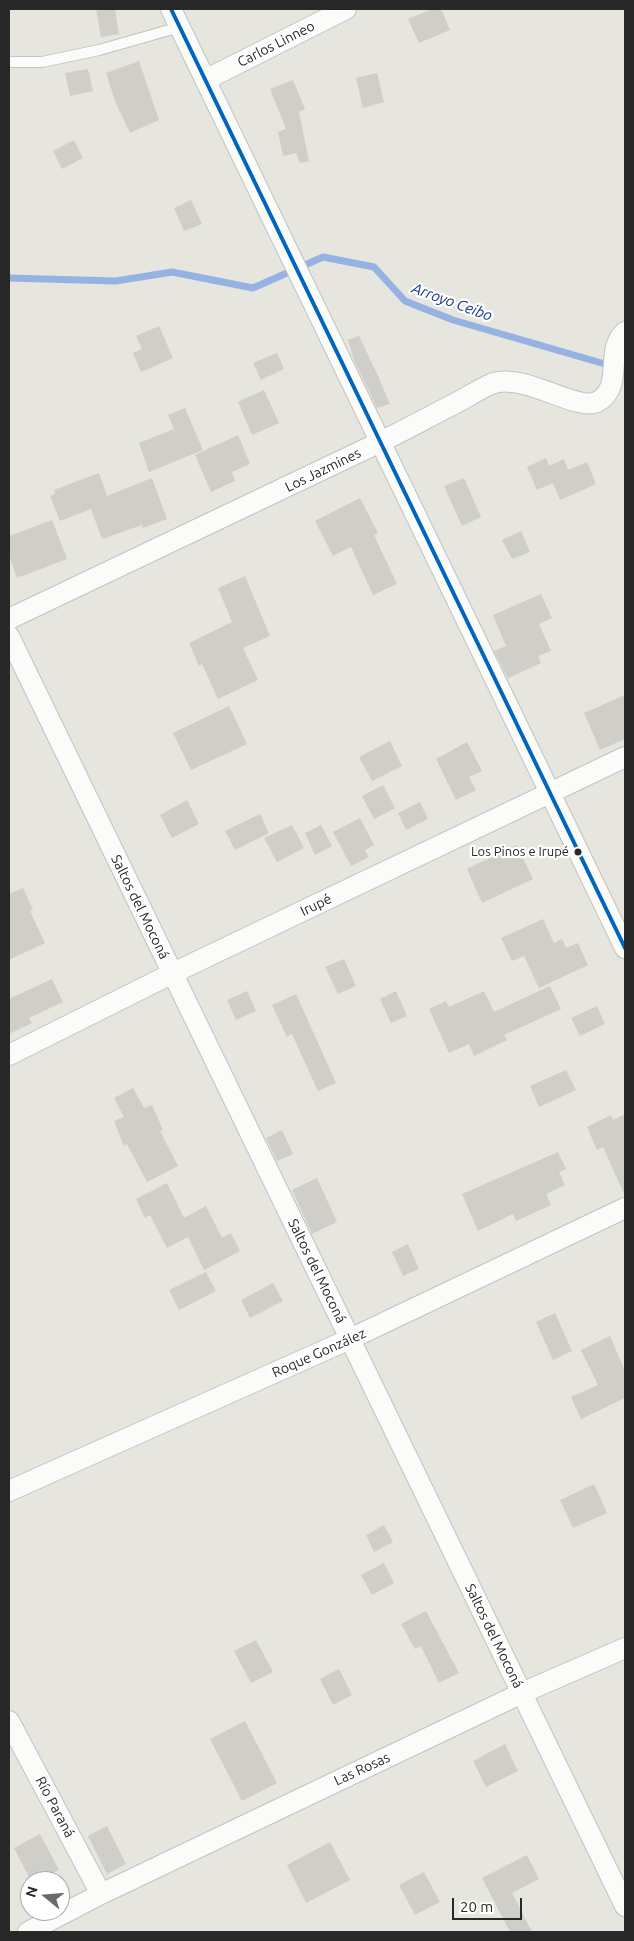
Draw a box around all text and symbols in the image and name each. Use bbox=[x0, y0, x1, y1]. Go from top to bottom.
street label: Carlos Linneo bbox=[234, 17, 318, 71]
water label: Arroyo Ceibo bbox=[409, 279, 495, 325]
street label: Los Jazmines bbox=[282, 444, 364, 496]
place label: Los Pinos e Irupé bbox=[471, 844, 569, 860]
marker: Los Pinos e Irupé bbox=[573, 847, 583, 857]
street label: Saltos del Moconá bbox=[107, 852, 173, 962]
street label: Irupé bbox=[298, 890, 334, 920]
street label: Saltos del Moconá bbox=[284, 1216, 350, 1326]
street label: Roque González bbox=[269, 1325, 369, 1381]
street label: Saltos del Moconá bbox=[461, 1581, 527, 1691]
street label: Las Rosas bbox=[331, 1749, 393, 1789]
street label: Río Paraná bbox=[32, 1774, 78, 1840]
north arrow bbox=[20, 1871, 70, 1921]
text: N bbox=[22, 1885, 41, 1899]
scale bar bbox=[454, 1888, 524, 1920]
text: 20 m bbox=[460, 1898, 493, 1915]

